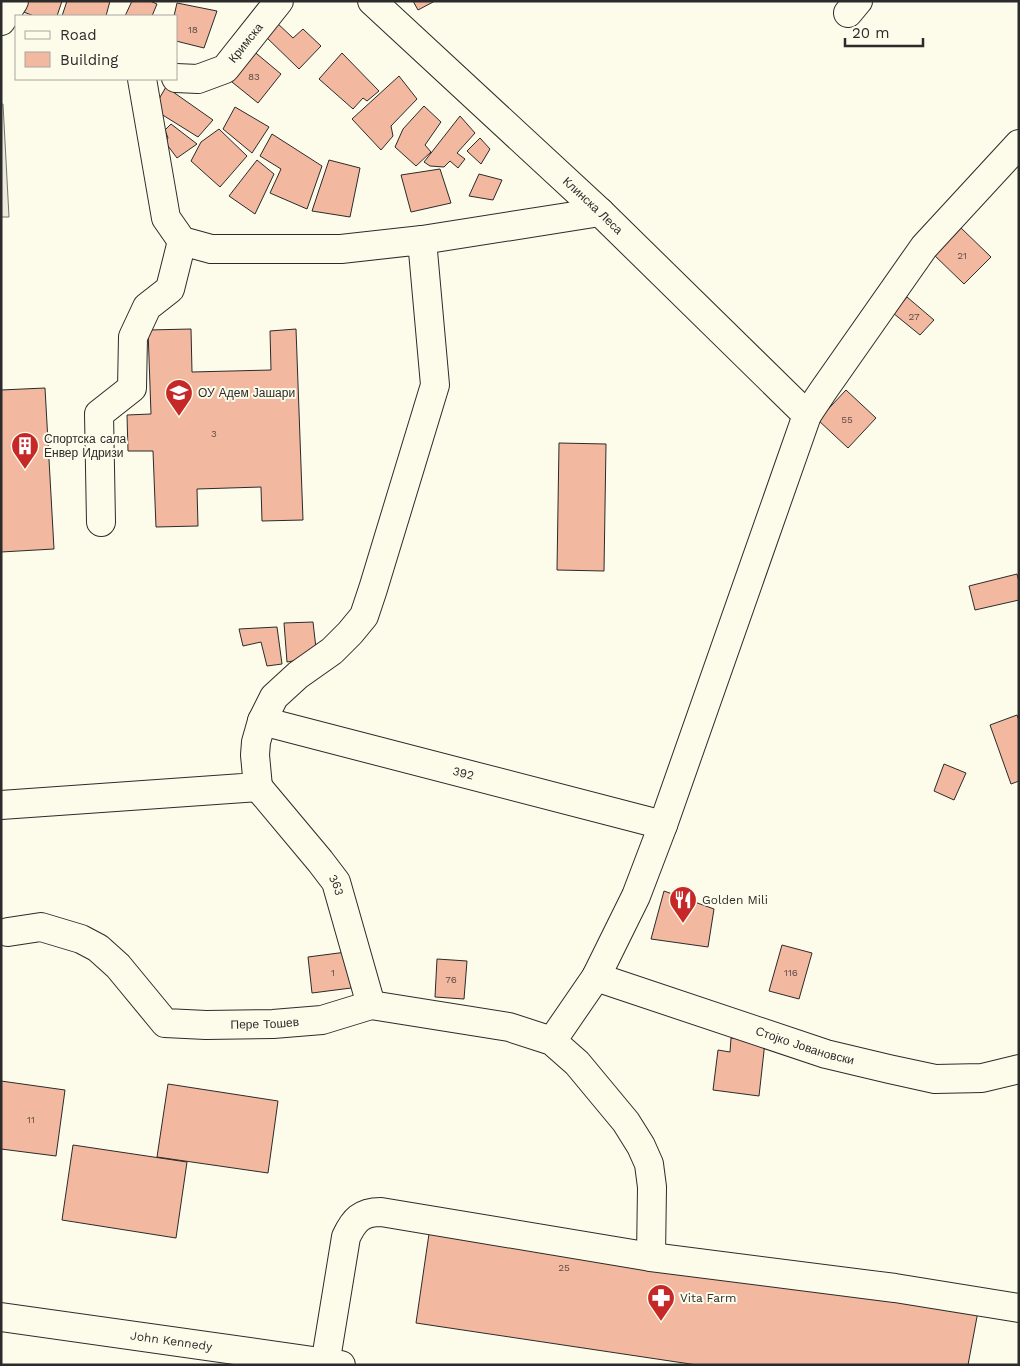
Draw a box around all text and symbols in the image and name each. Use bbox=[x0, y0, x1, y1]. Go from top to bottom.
legend bbox=[15, 15, 178, 80]
scale bar bbox=[845, 15, 922, 47]
street label: Кримска bbox=[226, 20, 266, 66]
house number: 18 bbox=[188, 24, 198, 35]
text: 20 m bbox=[852, 24, 890, 42]
text: Road bbox=[60, 26, 97, 44]
text: Building bbox=[60, 51, 118, 69]
house number: 83 bbox=[248, 71, 260, 82]
street label: Клинска Леса bbox=[560, 174, 626, 237]
house number: 21 bbox=[957, 250, 967, 261]
house number: 27 bbox=[908, 311, 920, 322]
school or university icon: ОУ Адем Јашари bbox=[164, 378, 194, 417]
place label: ОУ Адем Јашари bbox=[198, 386, 295, 400]
house number: 55 bbox=[841, 414, 853, 425]
house number: 3 bbox=[211, 428, 217, 439]
building icon: Спортска сала Енвер Идризи bbox=[10, 431, 40, 470]
place label: Спортска сала Енвер Идризи bbox=[44, 432, 127, 460]
street label: 392 bbox=[451, 764, 475, 783]
street label: 363 bbox=[326, 872, 346, 897]
restaurant icon: Golden Mili bbox=[668, 885, 698, 924]
place label: Golden Mili bbox=[702, 893, 768, 907]
house number: 1 bbox=[331, 967, 335, 978]
house number: 116 bbox=[784, 967, 798, 978]
house number: 76 bbox=[445, 974, 457, 985]
street label: Пере Тошев bbox=[230, 1015, 300, 1032]
street label: Стојко Јовановски bbox=[754, 1024, 856, 1067]
house number: 11 bbox=[27, 1114, 35, 1125]
house number: 25 bbox=[558, 1262, 570, 1273]
pharmacy icon: Vita Farm bbox=[646, 1283, 676, 1322]
place label: Vita Farm bbox=[680, 1291, 736, 1305]
street label: John Kennedy bbox=[129, 1328, 214, 1354]

